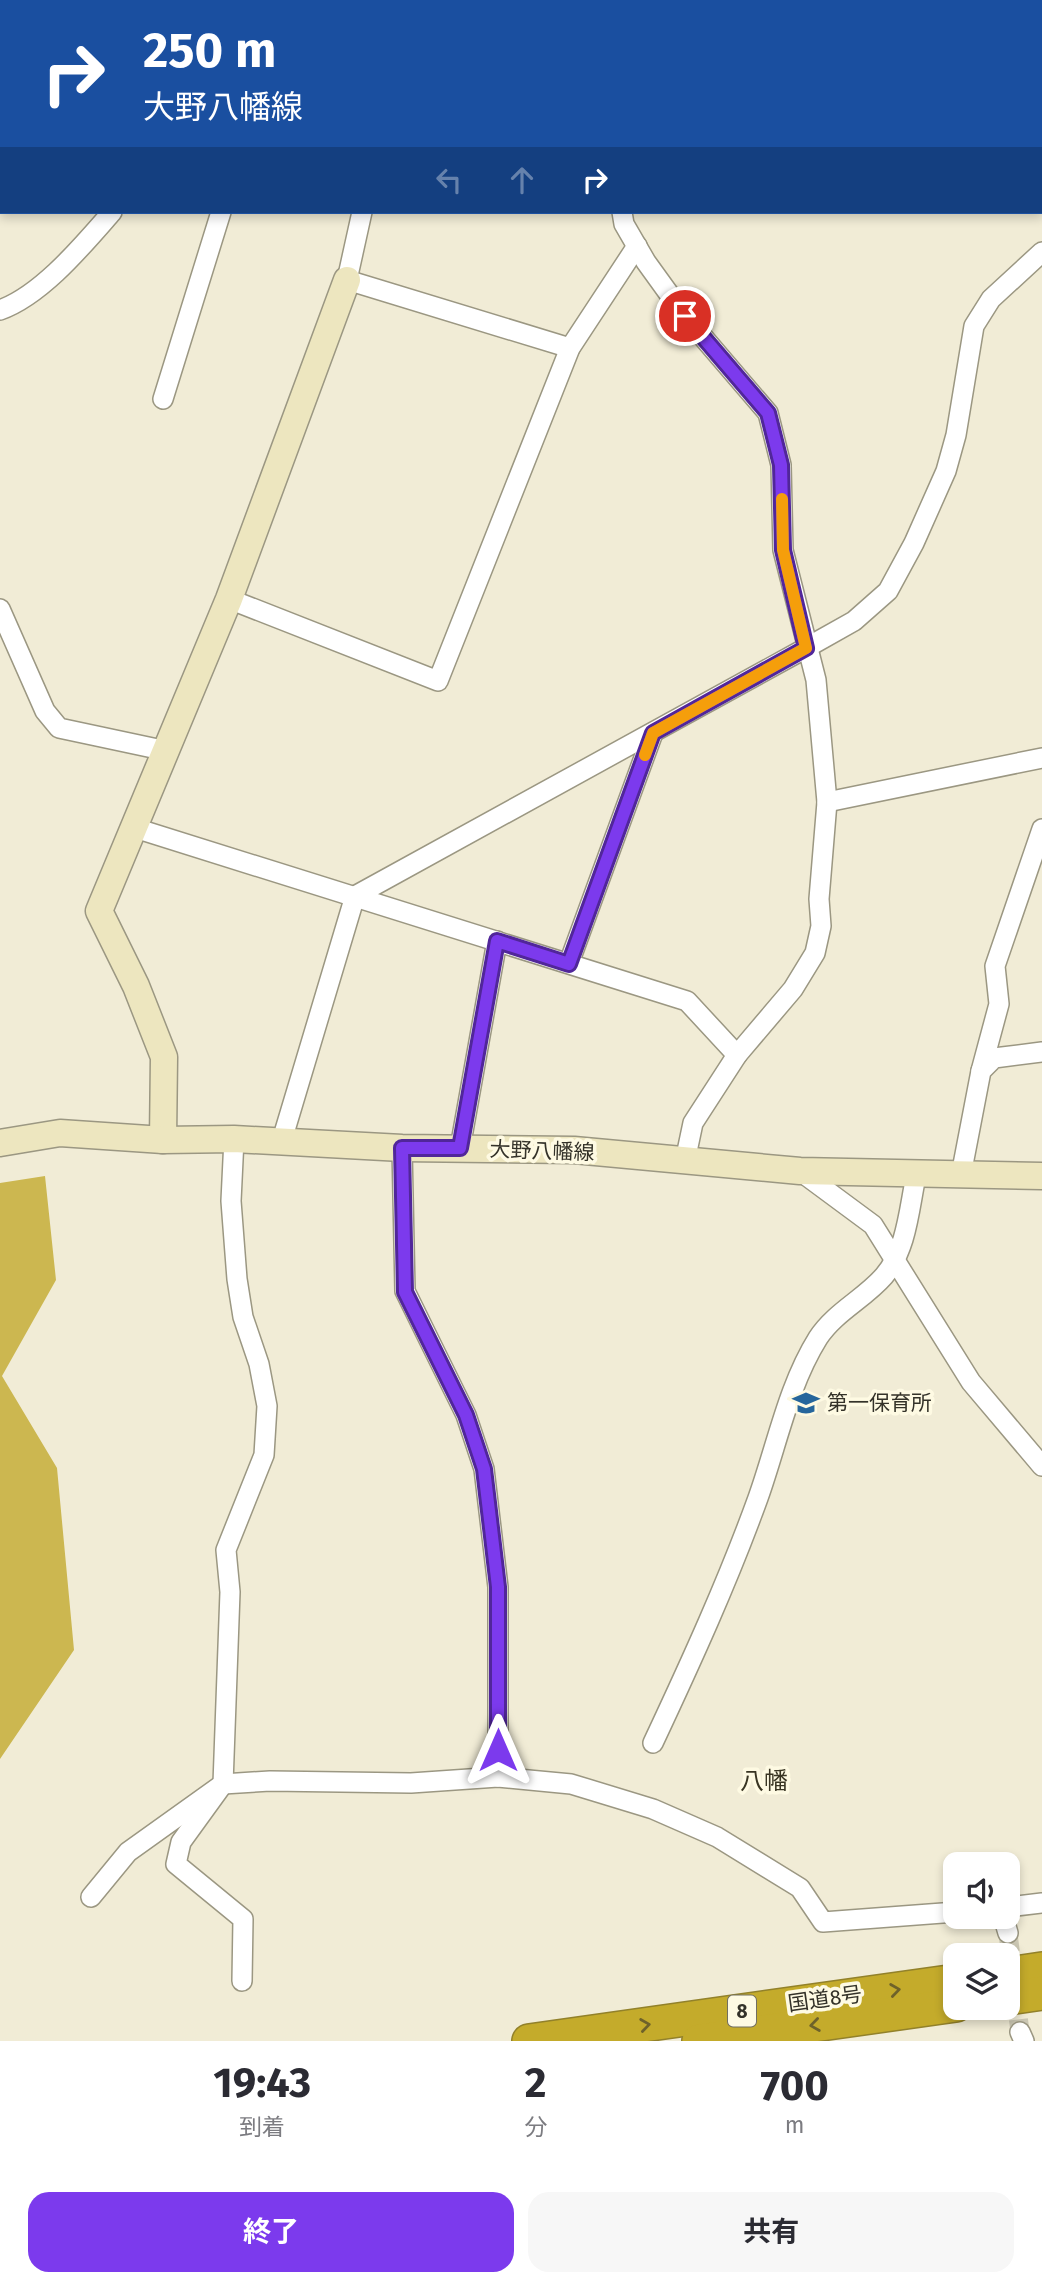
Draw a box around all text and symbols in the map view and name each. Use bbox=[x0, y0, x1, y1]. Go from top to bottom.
text: 250 m bbox=[143, 21, 276, 80]
icon: right bbox=[28, 28, 119, 119]
text: 大野八幡線 bbox=[143, 88, 303, 126]
icon: left bbox=[430, 161, 468, 199]
icon: ahead bbox=[503, 161, 541, 199]
icon: right bbox=[576, 161, 614, 199]
pin bbox=[655, 286, 715, 346]
icon: arrive bbox=[666, 297, 704, 335]
street label: 大野八幡線 bbox=[489, 1136, 595, 1166]
school or university icon: 第一保育所 bbox=[791, 1388, 821, 1418]
place label: 第一保育所 bbox=[827, 1390, 932, 1416]
position arrow bbox=[461, 1713, 535, 1787]
district label: 八幡 bbox=[740, 1767, 788, 1795]
map controls bbox=[943, 1852, 1020, 2020]
button: sound bbox=[943, 1852, 1020, 1929]
button: layers bbox=[943, 1943, 1020, 2020]
street label: 国道8号 bbox=[786, 1981, 864, 2017]
one-way arrow bbox=[889, 1982, 900, 1997]
road number: 8 bbox=[728, 1996, 756, 2026]
one-way arrow bbox=[639, 2017, 651, 2032]
one-way arrow bbox=[809, 2017, 821, 2032]
text: 19:43 bbox=[213, 2058, 311, 2108]
text: 2 bbox=[525, 2058, 547, 2108]
text: 700 bbox=[760, 2061, 829, 2111]
text: m bbox=[785, 2111, 804, 2139]
text: 到着 bbox=[239, 2113, 285, 2141]
text: 分 bbox=[524, 2113, 547, 2141]
button: 終了 bbox=[28, 2192, 514, 2272]
button: 共有 bbox=[528, 2192, 1014, 2272]

